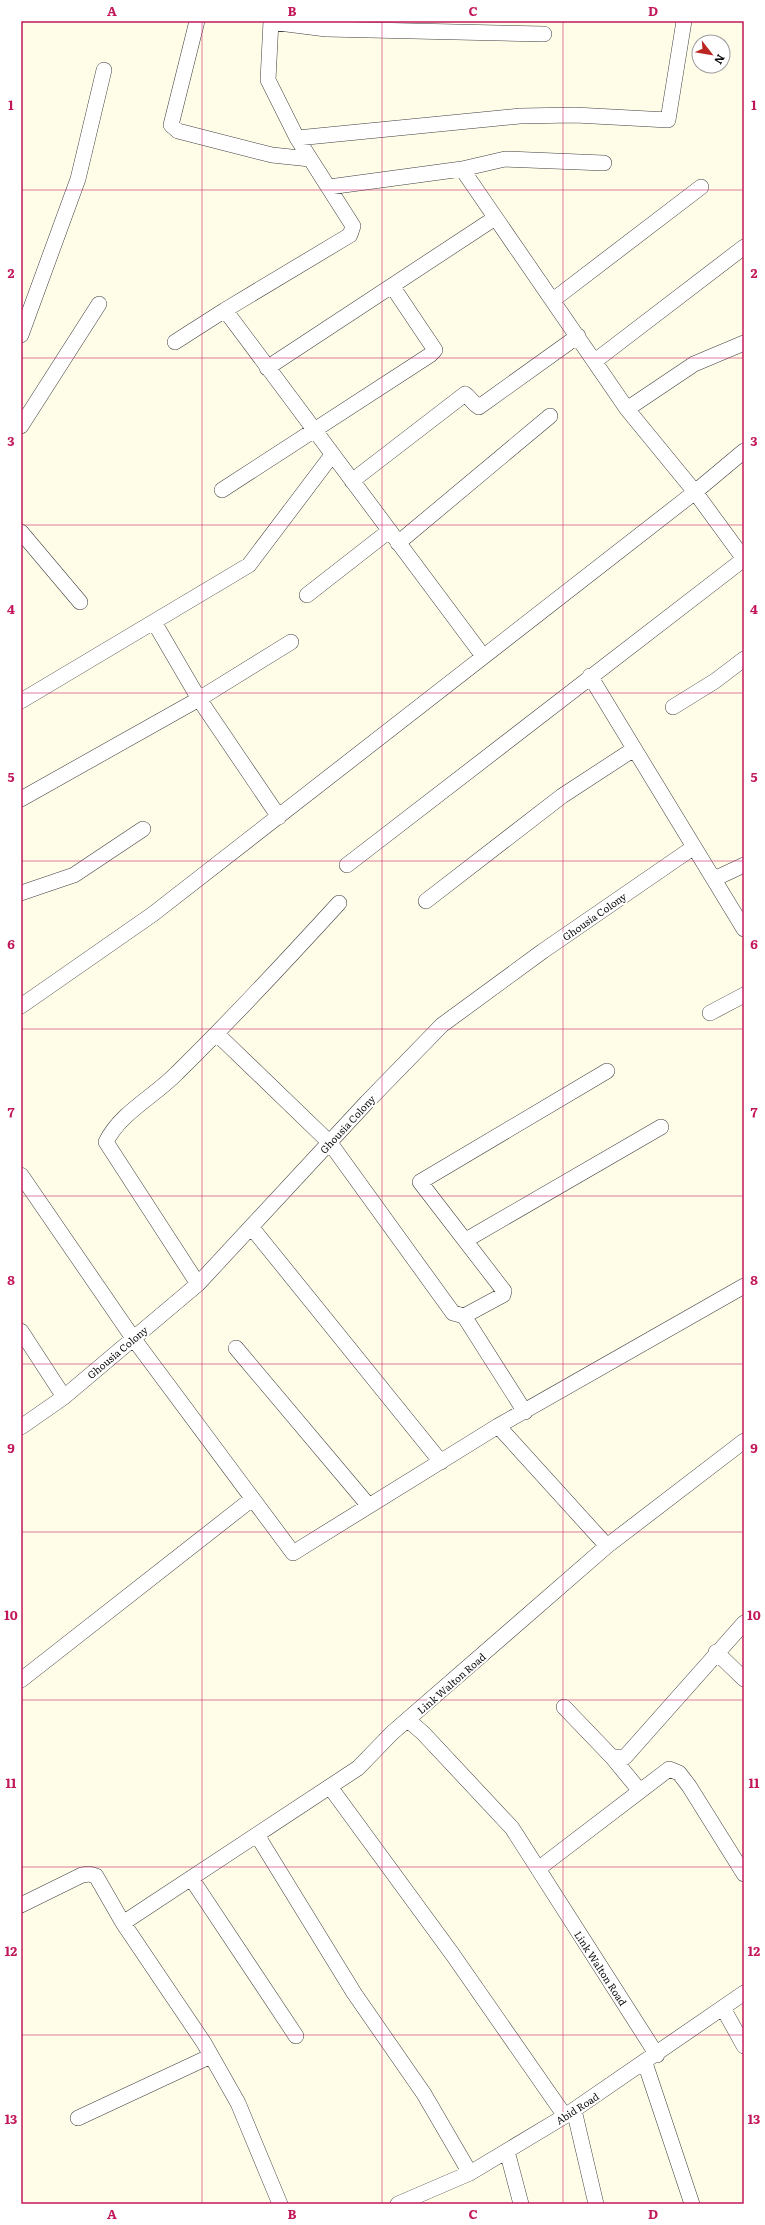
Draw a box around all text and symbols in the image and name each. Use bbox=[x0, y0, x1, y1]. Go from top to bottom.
text: A bbox=[107, 1, 117, 20]
text: B bbox=[288, 1, 297, 20]
text: C bbox=[468, 1, 478, 20]
text: D bbox=[648, 1, 658, 20]
north arrow bbox=[691, 34, 731, 74]
text: N bbox=[711, 52, 730, 68]
text: 1 bbox=[8, 95, 14, 114]
text: 1 bbox=[751, 95, 757, 114]
text: 2 bbox=[8, 263, 15, 282]
text: 2 bbox=[751, 263, 758, 282]
text: 3 bbox=[7, 431, 15, 450]
text: 3 bbox=[750, 431, 758, 450]
text: 4 bbox=[7, 599, 15, 618]
text: 4 bbox=[750, 599, 758, 618]
text: 5 bbox=[7, 767, 15, 786]
text: 5 bbox=[750, 767, 758, 786]
street label: Ghousia Colony bbox=[559, 888, 629, 944]
text: 6 bbox=[7, 934, 15, 953]
text: 6 bbox=[750, 934, 758, 953]
street label: Ghousia Colony bbox=[316, 1091, 378, 1157]
text: 7 bbox=[7, 1102, 15, 1121]
text: 7 bbox=[750, 1102, 758, 1121]
text: 8 bbox=[7, 1270, 15, 1289]
text: 8 bbox=[750, 1270, 758, 1289]
street label: Ghousia Colony bbox=[83, 1322, 151, 1382]
text: 9 bbox=[7, 1438, 15, 1457]
text: 9 bbox=[750, 1438, 758, 1457]
text: 10 bbox=[4, 1605, 18, 1624]
text: 10 bbox=[747, 1605, 761, 1624]
street label: Link Walton Road bbox=[413, 1649, 489, 1717]
text: 11 bbox=[6, 1773, 17, 1792]
text: 11 bbox=[749, 1773, 760, 1792]
street label: Link Walton Road bbox=[571, 1928, 631, 2008]
text: 12 bbox=[5, 1941, 17, 1960]
text: 12 bbox=[748, 1941, 760, 1960]
street label: Abid Road bbox=[552, 2088, 602, 2128]
text: 13 bbox=[5, 2109, 17, 2128]
text: 13 bbox=[748, 2109, 760, 2128]
text: A bbox=[107, 2204, 117, 2223]
text: B bbox=[288, 2204, 297, 2223]
text: C bbox=[468, 2204, 478, 2223]
text: D bbox=[648, 2204, 658, 2223]

